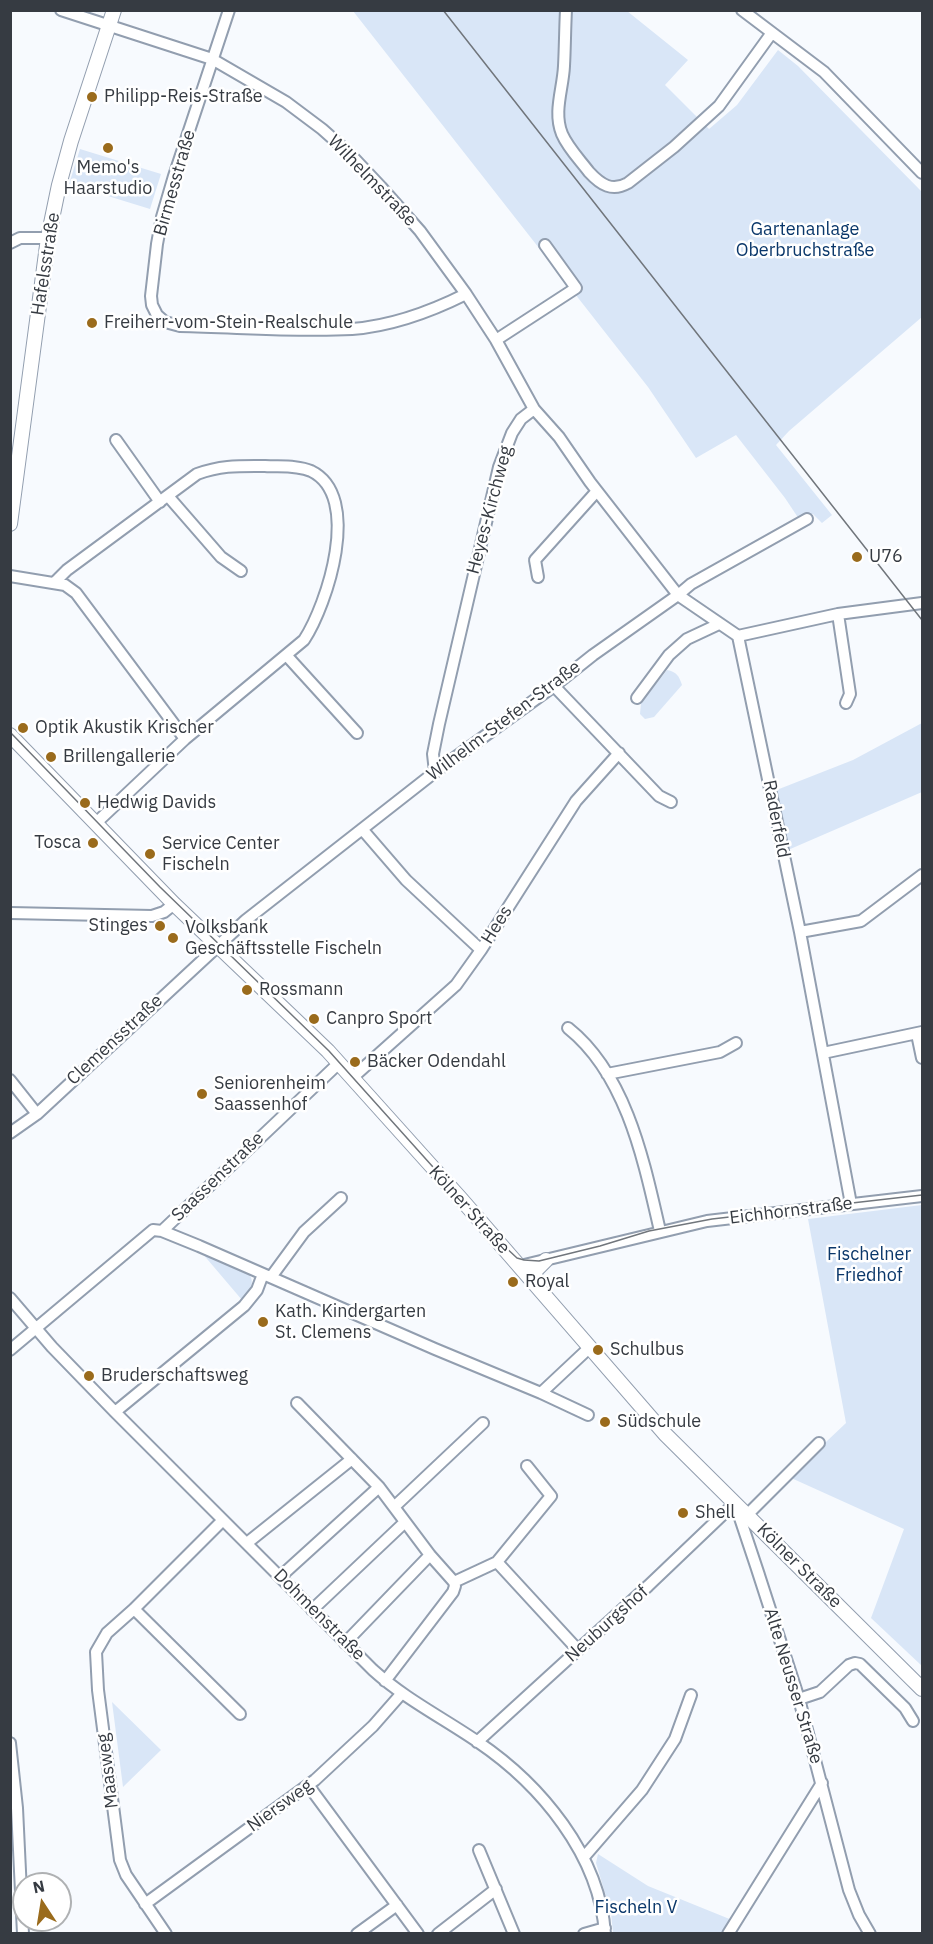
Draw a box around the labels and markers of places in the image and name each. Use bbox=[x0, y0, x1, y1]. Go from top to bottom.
place label: Philipp-Reis-Straße bbox=[104, 86, 263, 108]
marker: Philipp-Reis-Straße bbox=[85, 90, 99, 104]
marker: Memo's Haarstudio bbox=[101, 141, 115, 155]
place label: Memo's Haarstudio bbox=[64, 157, 152, 200]
place label: Freiherr-vom-Stein-Realschule bbox=[104, 312, 353, 334]
marker: Freiherr-vom-Stein-Realschule bbox=[85, 316, 99, 330]
place label: U76 bbox=[869, 546, 903, 568]
marker: U76 bbox=[850, 550, 864, 564]
place label: Optik Akustik Krischer bbox=[35, 717, 214, 739]
marker: Optik Akustik Krischer bbox=[16, 721, 30, 735]
place label: Brillengallerie bbox=[63, 746, 175, 768]
marker: Brillengallerie bbox=[44, 750, 58, 764]
place label: Hedwig Davids bbox=[97, 792, 216, 814]
marker: Hedwig Davids bbox=[78, 796, 92, 810]
place label: Tosca bbox=[34, 832, 81, 854]
place label: Service Center Fischeln bbox=[162, 833, 280, 876]
marker: Tosca bbox=[86, 836, 100, 850]
marker: Service Center Fischeln bbox=[143, 847, 157, 861]
place label: Stinges bbox=[88, 915, 148, 937]
place label: Volksbank Geschäftsstelle Fischeln bbox=[185, 917, 382, 960]
marker: Stinges bbox=[153, 919, 167, 933]
marker: Volksbank Geschäftsstelle Fischeln bbox=[166, 931, 180, 945]
place label: Rossmann bbox=[259, 979, 344, 1001]
marker: Rossmann bbox=[240, 983, 254, 997]
place label: Canpro Sport bbox=[326, 1008, 432, 1030]
marker: Canpro Sport bbox=[307, 1012, 321, 1026]
place label: Bäcker Odendahl bbox=[367, 1051, 506, 1073]
marker: Bäcker Odendahl bbox=[348, 1055, 362, 1069]
place label: Seniorenheim Saassenhof bbox=[214, 1073, 326, 1116]
marker: Seniorenheim Saassenhof bbox=[195, 1087, 209, 1101]
place label: Royal bbox=[525, 1271, 569, 1293]
marker: Royal bbox=[506, 1275, 520, 1289]
place label: Kath. Kindergarten St. Clemens bbox=[275, 1301, 426, 1344]
marker: Kath. Kindergarten St. Clemens bbox=[256, 1315, 270, 1329]
place label: Schulbus bbox=[610, 1339, 684, 1361]
marker: Schulbus bbox=[591, 1343, 605, 1357]
place label: Bruderschaftsweg bbox=[101, 1365, 248, 1387]
marker: Bruderschaftsweg bbox=[82, 1369, 96, 1383]
place label: Südschule bbox=[617, 1411, 701, 1433]
marker: Südschule bbox=[598, 1415, 612, 1429]
place label: Shell bbox=[695, 1502, 735, 1524]
marker: Shell bbox=[676, 1506, 690, 1520]

